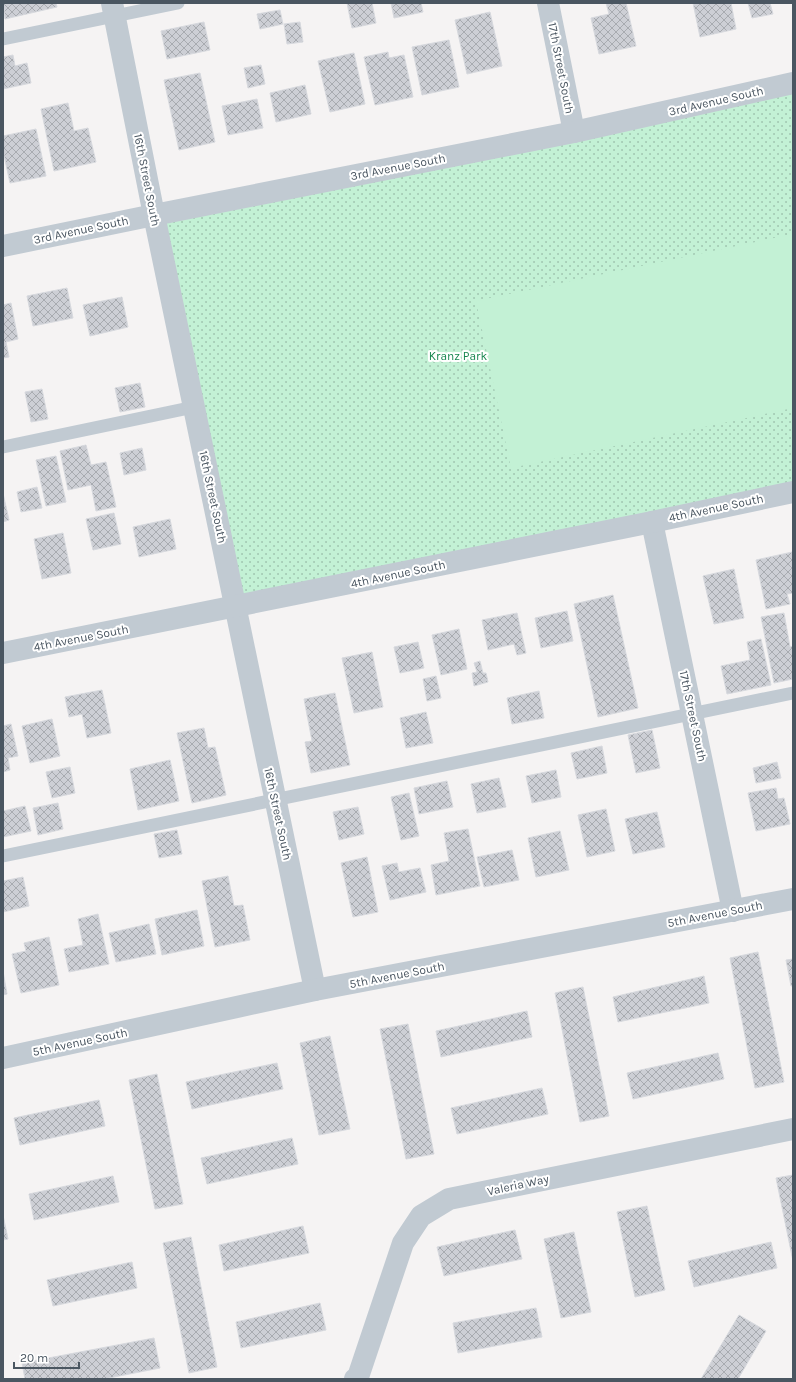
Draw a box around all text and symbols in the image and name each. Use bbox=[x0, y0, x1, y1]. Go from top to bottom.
street label: 17th Street South bbox=[545, 21, 577, 115]
street label: 3rd Avenue South bbox=[667, 83, 765, 119]
street label: 16th Street South bbox=[131, 132, 163, 228]
street label: 3rd Avenue South bbox=[349, 151, 447, 183]
street label: 3rd Avenue South bbox=[32, 213, 130, 247]
park label: Kranz Park bbox=[429, 349, 487, 363]
street label: 16th Street South bbox=[196, 450, 230, 544]
street label: 4th Avenue South bbox=[667, 491, 765, 525]
street label: 4th Avenue South bbox=[349, 557, 447, 591]
street label: 4th Avenue South bbox=[32, 622, 130, 654]
street label: 17th Street South bbox=[677, 669, 709, 763]
street label: 16th Street South bbox=[261, 767, 295, 861]
street label: 5th Avenue South bbox=[666, 898, 764, 930]
street label: 5th Avenue South bbox=[348, 959, 446, 991]
street label: 5th Avenue South bbox=[31, 1025, 129, 1059]
street label: Valeria Way bbox=[486, 1172, 550, 1198]
scale bar bbox=[14, 1344, 79, 1370]
text: 20 m bbox=[20, 1351, 48, 1365]

